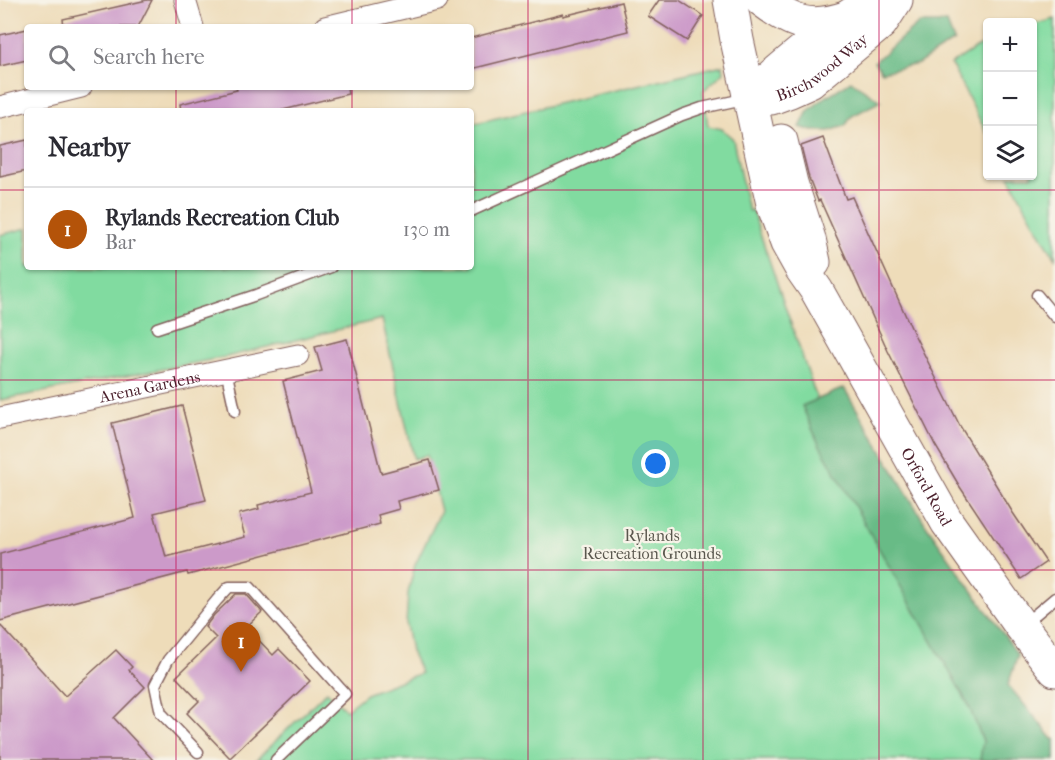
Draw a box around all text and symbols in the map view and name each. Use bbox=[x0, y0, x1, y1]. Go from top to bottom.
map controls bbox=[983, 18, 1037, 180]
button: + bbox=[983, 18, 1037, 72]
search box bbox=[24, 24, 474, 90]
street label: Birchwood Way bbox=[774, 29, 872, 105]
icon: search bbox=[45, 41, 78, 74]
text: Search here bbox=[93, 44, 205, 70]
button: − bbox=[983, 72, 1037, 126]
button: layers bbox=[983, 126, 1037, 180]
text: Nearby bbox=[48, 132, 130, 163]
text: Rylands Recreation Club bbox=[105, 205, 339, 231]
text: 1 bbox=[64, 218, 71, 241]
text: 130 m bbox=[403, 218, 450, 241]
text: Bar bbox=[105, 231, 136, 254]
street label: Arena Gardens bbox=[97, 367, 202, 407]
street label: Orford Road bbox=[897, 444, 956, 530]
your location bbox=[641, 449, 670, 478]
park label: Rylands Recreation Grounds bbox=[583, 526, 721, 563]
pin: 1 bbox=[222, 622, 260, 672]

